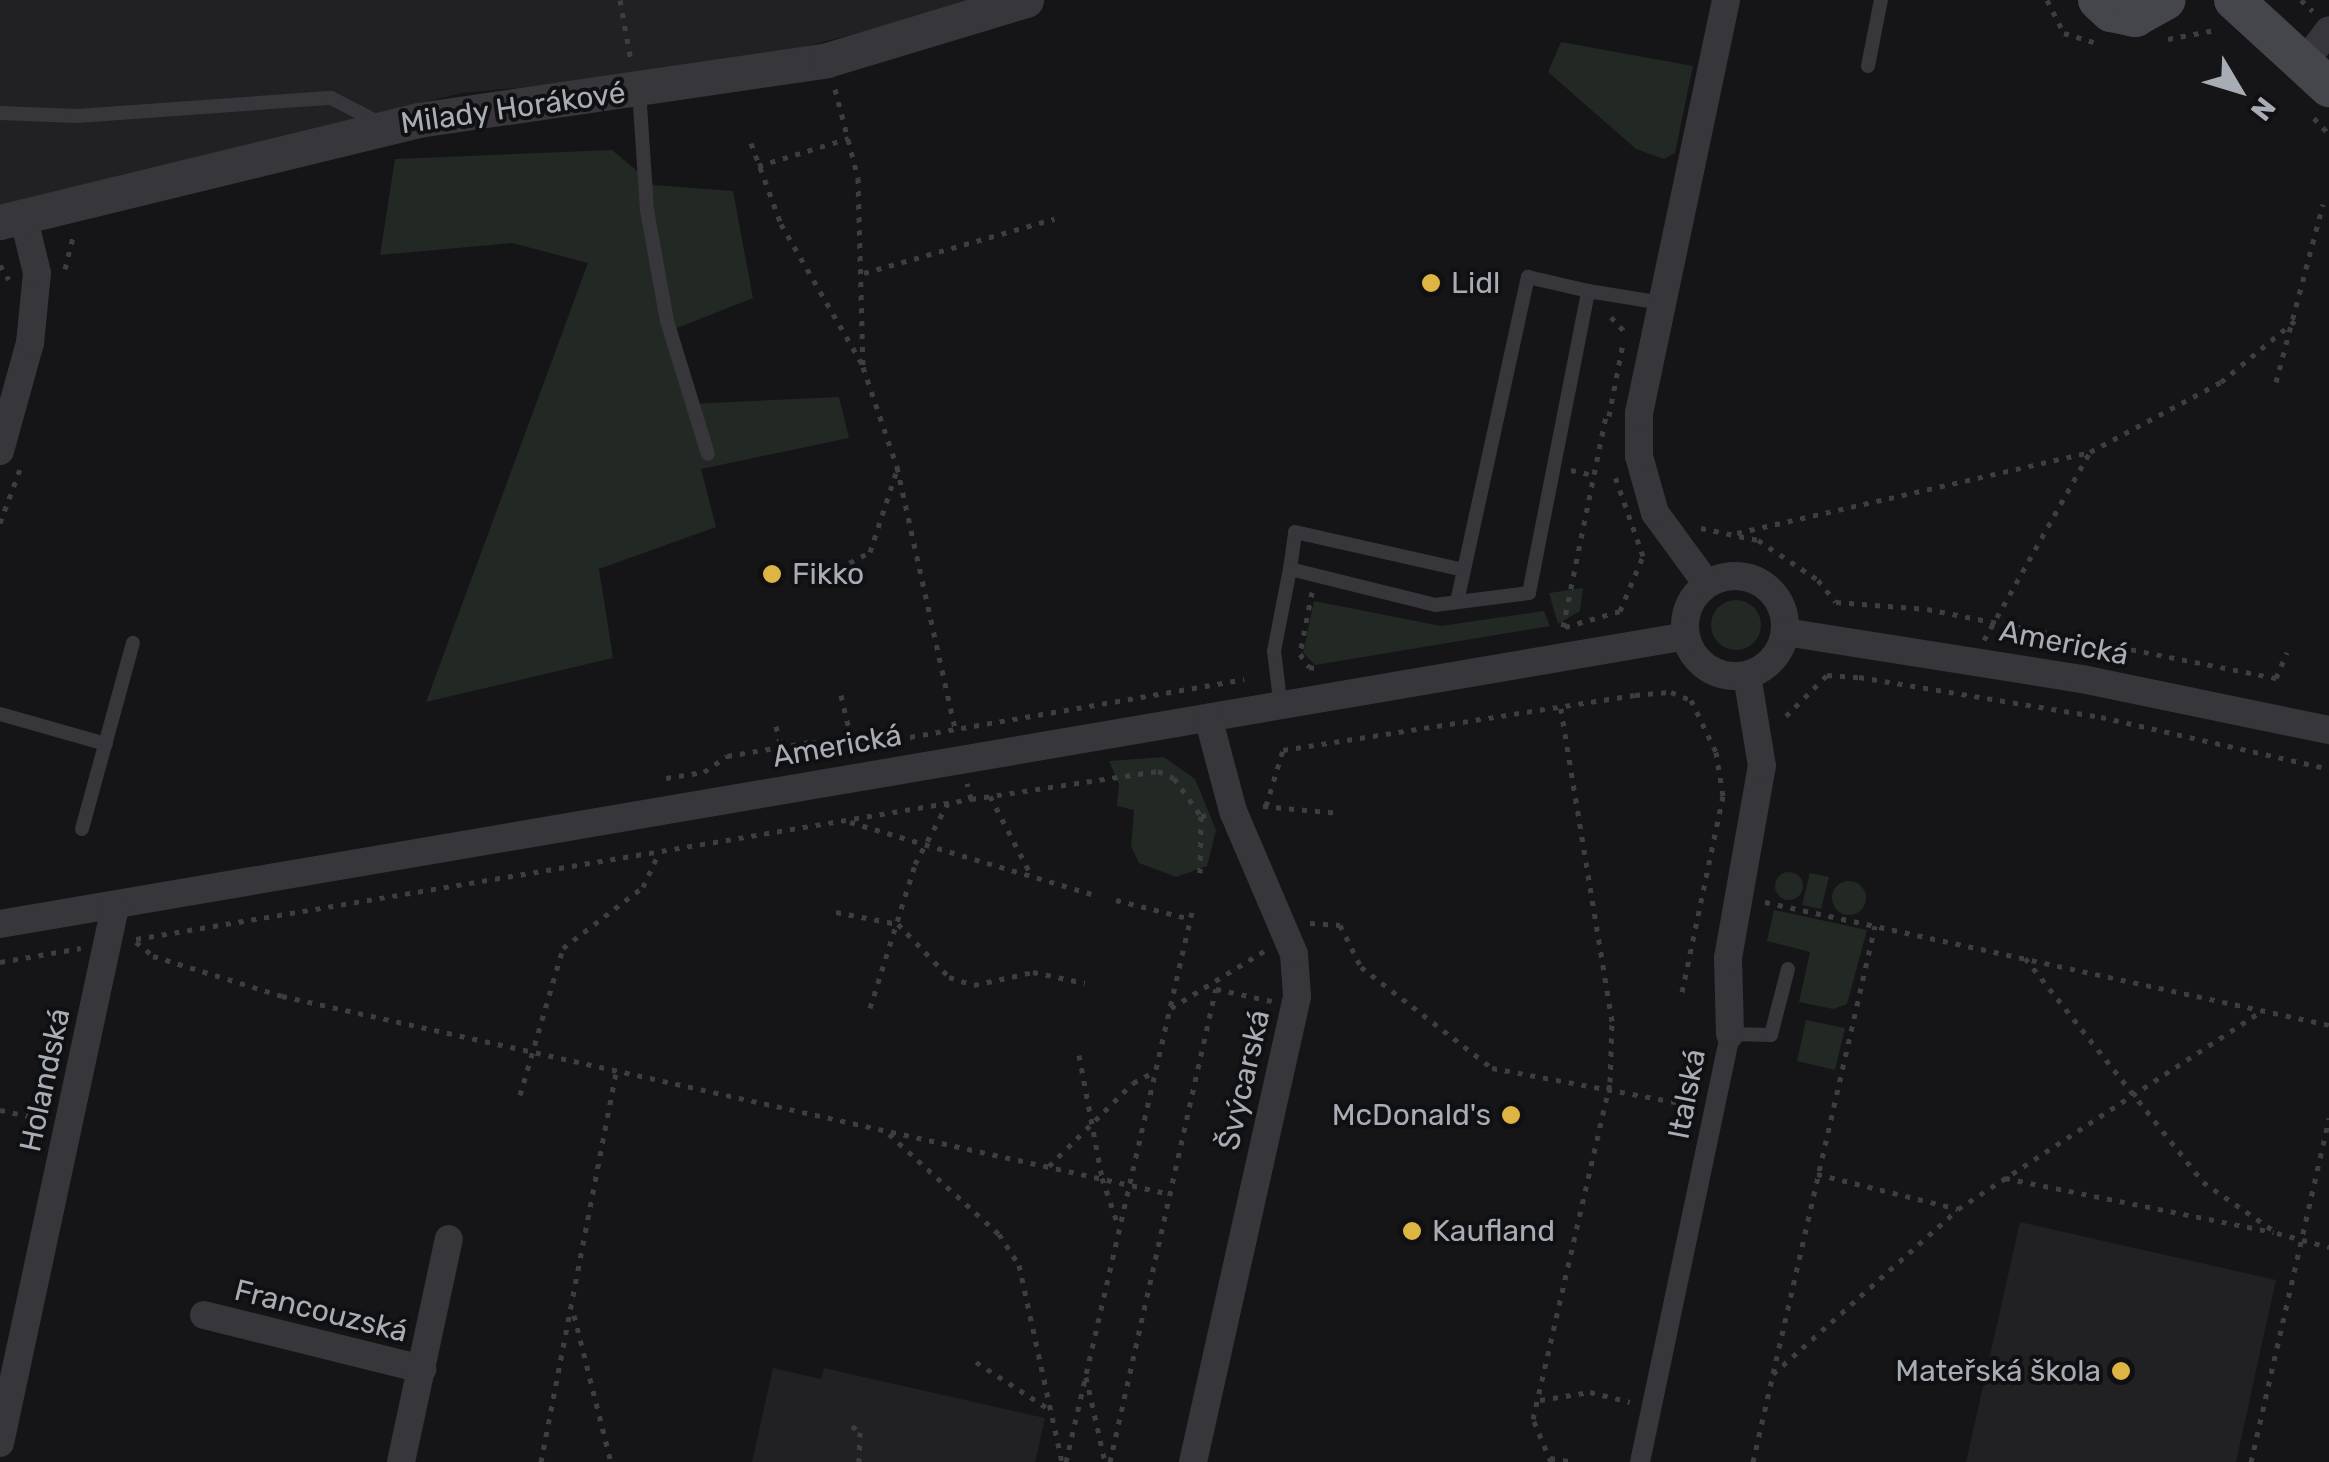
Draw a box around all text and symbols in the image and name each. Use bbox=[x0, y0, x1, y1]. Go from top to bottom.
north arrow bbox=[2189, 40, 2289, 140]
street label: Milady Horákové bbox=[398, 74, 628, 142]
text: N bbox=[2244, 91, 2282, 127]
place label: Lidl bbox=[1451, 265, 1500, 301]
marker: Lidl bbox=[1420, 272, 1442, 294]
place label: Fikko bbox=[792, 556, 864, 592]
marker: Fikko bbox=[761, 563, 783, 585]
street label: Americká bbox=[1997, 613, 2131, 673]
street label: Americká bbox=[770, 717, 904, 775]
street label: Holandská bbox=[12, 1005, 78, 1155]
street label: Švýcarská bbox=[1210, 1006, 1278, 1154]
street label: Italská bbox=[1661, 1046, 1713, 1142]
place label: McDonald's bbox=[1332, 1097, 1491, 1133]
marker: McDonald's bbox=[1500, 1104, 1522, 1126]
place label: Kaufland bbox=[1432, 1213, 1555, 1249]
marker: Kaufland bbox=[1401, 1220, 1423, 1242]
street label: Francouzská bbox=[231, 1272, 411, 1350]
place label: Mateřská škola bbox=[1895, 1353, 2101, 1389]
marker: Mateřská škola bbox=[2110, 1360, 2132, 1382]

